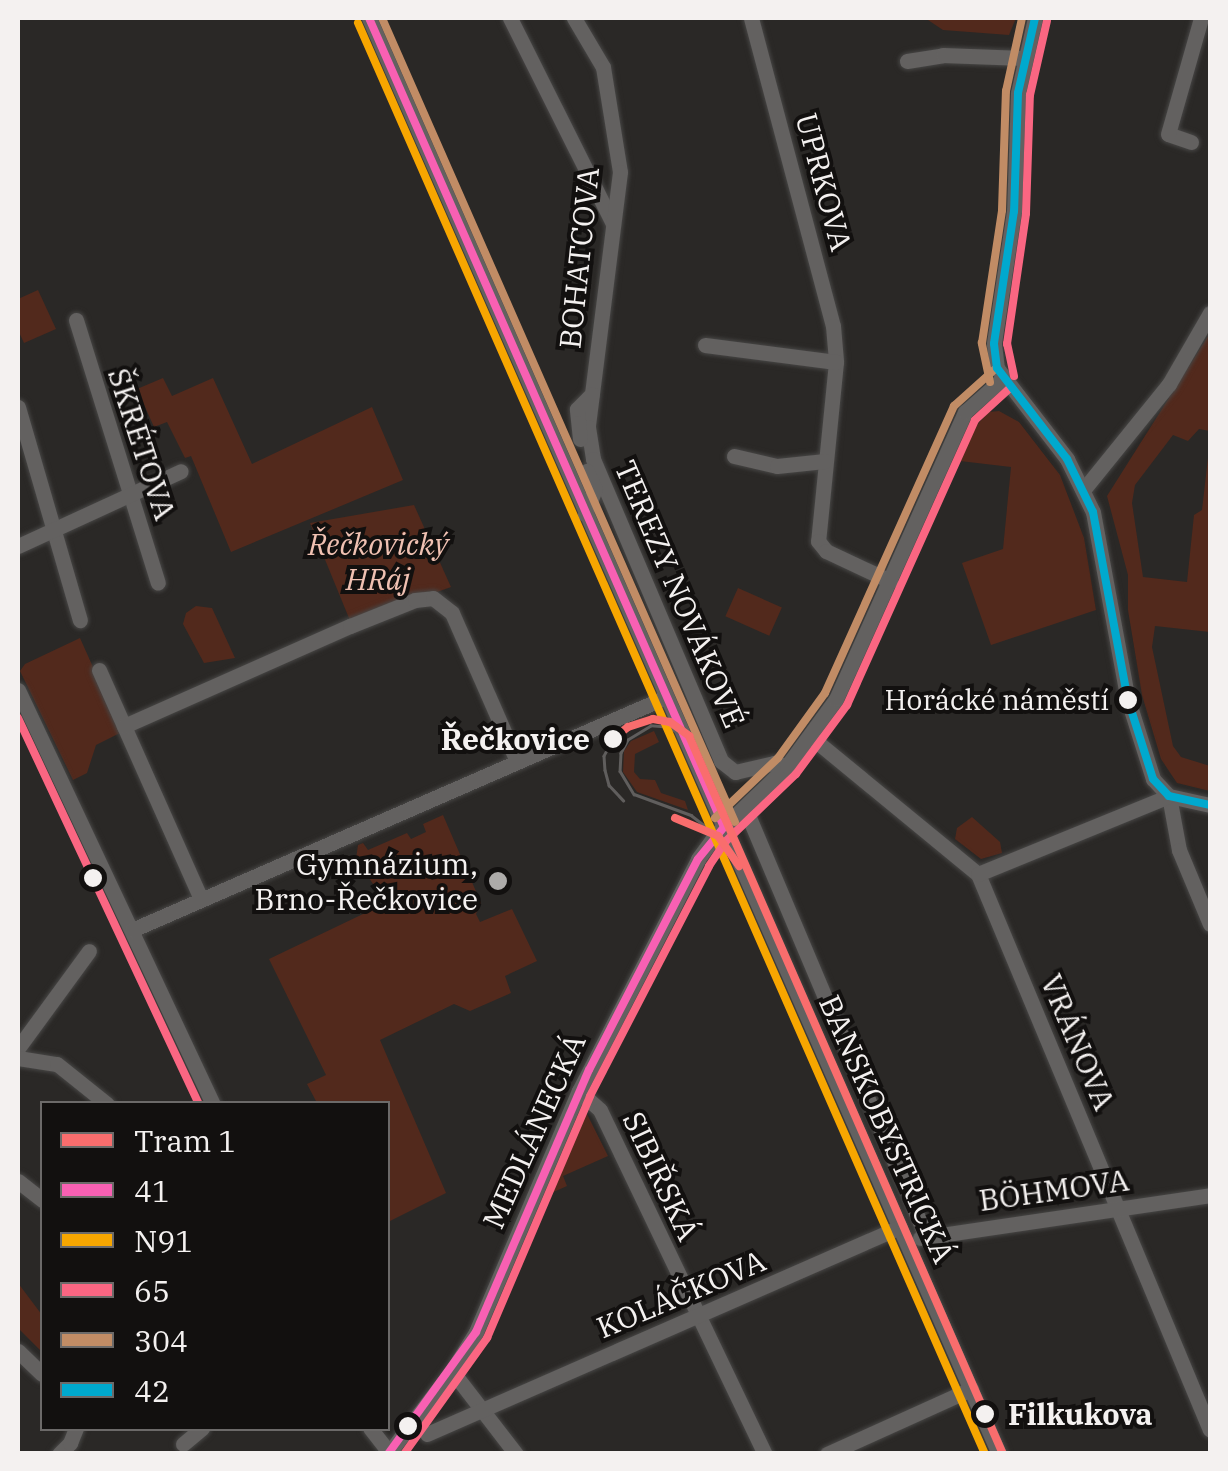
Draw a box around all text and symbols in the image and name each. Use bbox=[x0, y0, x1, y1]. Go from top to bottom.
street label: UPRKOVA bbox=[788, 109, 860, 255]
street label: BOHATCOVA bbox=[552, 165, 606, 351]
street label: ŠKRÉTOVA bbox=[101, 364, 183, 524]
street label: TEREZY NOVÁKOVÉ bbox=[607, 455, 753, 733]
park label: Řečkovický HRáj bbox=[308, 526, 448, 596]
place label: Horácké náměstí bbox=[885, 683, 1109, 717]
marker: Horácké náměstí bbox=[1118, 690, 1138, 710]
place label: Řečkovice bbox=[441, 721, 590, 757]
marker: Řečkovice bbox=[600, 726, 626, 752]
place label: Gymnázium, Brno-Řečkovice bbox=[254, 846, 478, 916]
unlabelled marker bbox=[83, 868, 103, 888]
marker: Gymnázium, Brno-Řečkovice bbox=[487, 870, 509, 892]
street label: VRÁNOVA bbox=[1033, 969, 1123, 1115]
street label: BANSKOBYSTRICKÁ bbox=[812, 990, 962, 1268]
street label: MEDLÁNECKÁ bbox=[475, 1028, 593, 1234]
legend bbox=[40, 1101, 390, 1431]
street label: SIBIŘSKÁ bbox=[616, 1106, 706, 1246]
text: Tram 1 bbox=[134, 1121, 236, 1160]
street label: BÖHMOVA bbox=[977, 1162, 1131, 1218]
text: 41 bbox=[134, 1171, 170, 1210]
text: N91 bbox=[134, 1221, 193, 1260]
street label: KOLÁČKOVA bbox=[591, 1242, 771, 1346]
text: 65 bbox=[134, 1271, 170, 1310]
text: 304 bbox=[134, 1321, 188, 1360]
text: 42 bbox=[134, 1371, 170, 1410]
place label: Filkukova bbox=[1008, 1396, 1153, 1432]
marker: Filkukova bbox=[972, 1401, 998, 1427]
unlabelled marker bbox=[398, 1416, 418, 1436]

